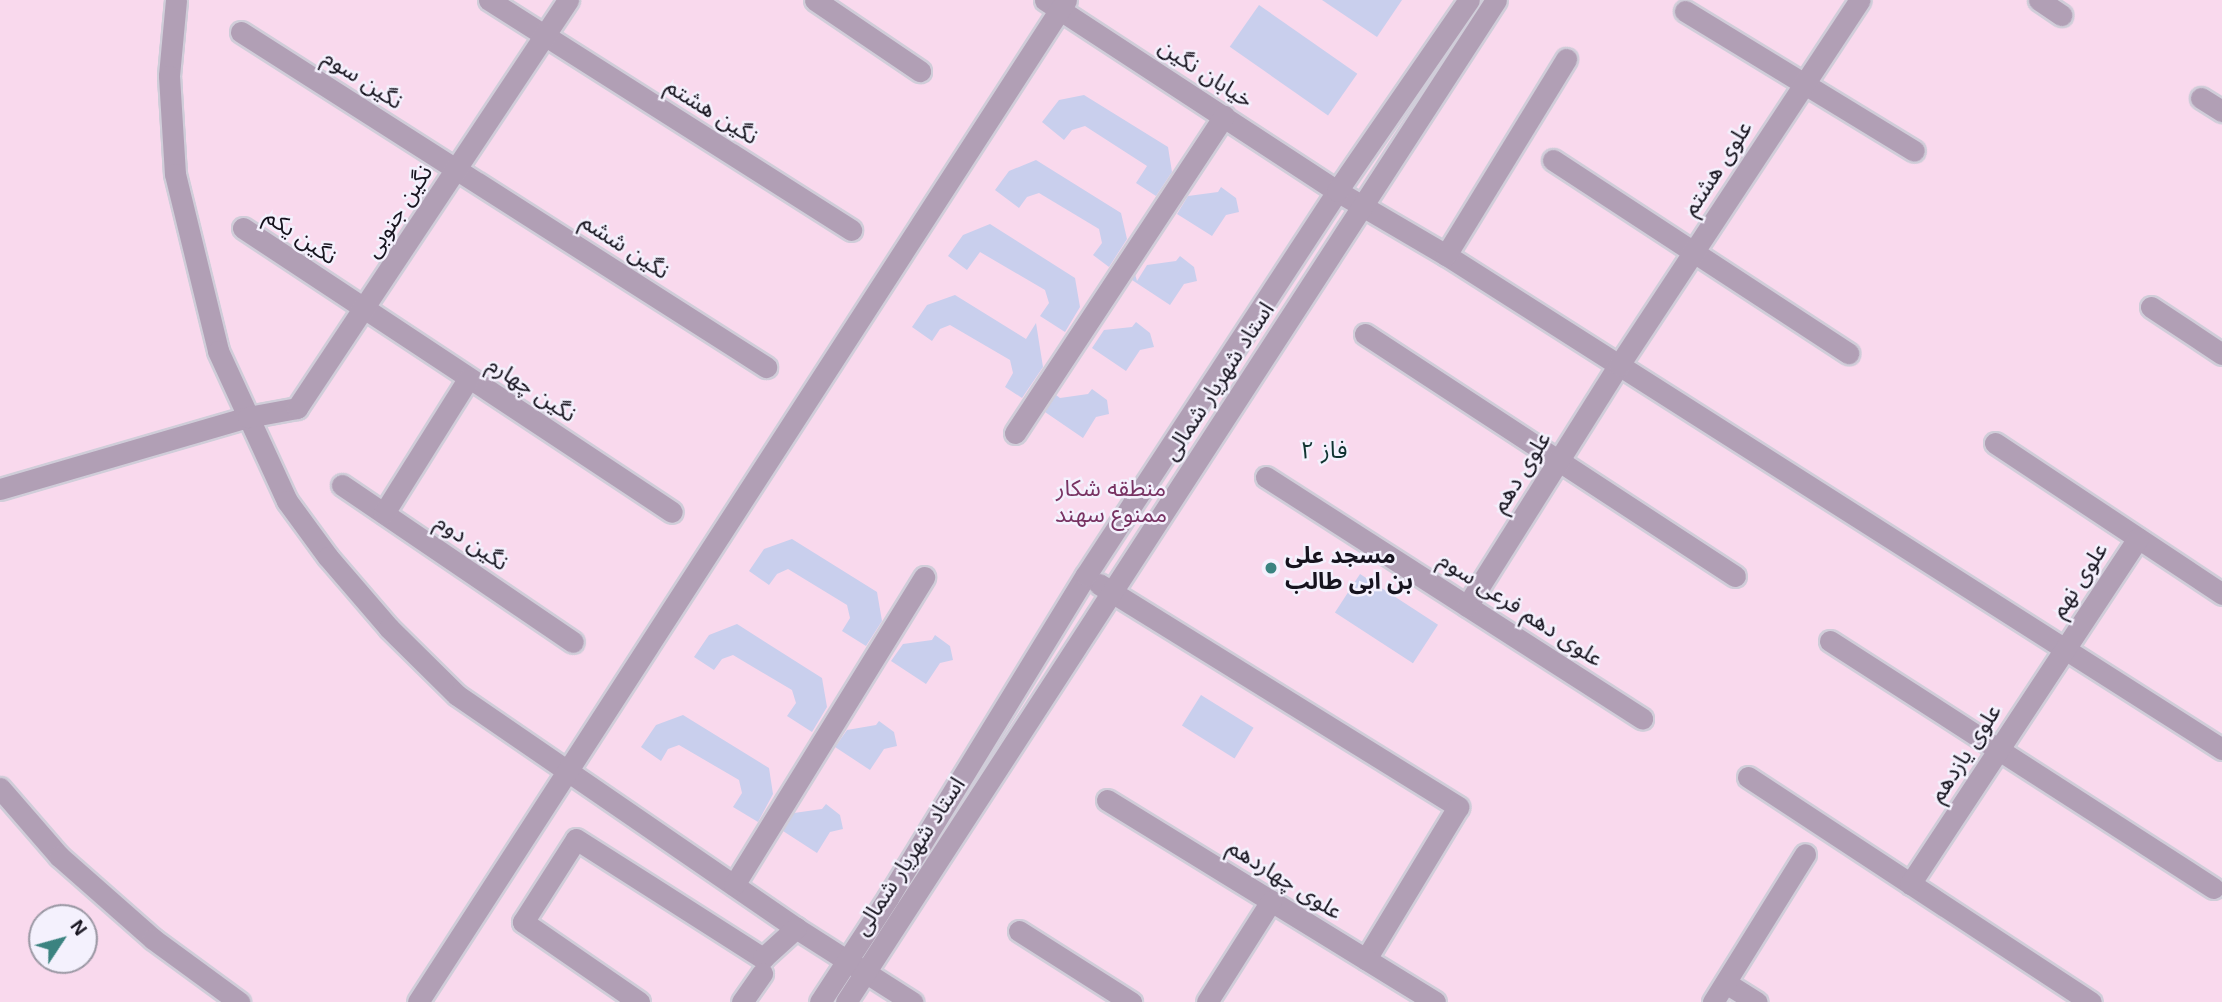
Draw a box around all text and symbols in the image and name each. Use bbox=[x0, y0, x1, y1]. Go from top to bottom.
street label: خیابان نگین bbox=[1154, 32, 1258, 114]
street label: نگین سوم bbox=[318, 43, 408, 115]
street label: نگین هشتم bbox=[661, 72, 763, 150]
street label: علوی هشتم bbox=[1676, 115, 1758, 221]
street label: نگین جنوبی bbox=[358, 159, 438, 263]
street label: نگین یکم bbox=[260, 202, 342, 270]
street label: نگین ششم bbox=[575, 207, 675, 285]
street label: استاد شهریار شمالی bbox=[1156, 297, 1280, 465]
street label: نگین چهارم bbox=[482, 350, 582, 428]
street label: علوی دهم bbox=[1485, 426, 1557, 518]
district label: فاز ۲ bbox=[1301, 436, 1347, 464]
park label: منطقه شکار ممنوع سهند bbox=[1055, 474, 1167, 528]
street label: نگین دوم bbox=[430, 508, 514, 576]
street label: علوی نهم bbox=[2045, 537, 2113, 623]
place label: مسجد علی بن ابی طالب bbox=[1285, 541, 1413, 595]
street label: علوی دهم فرعی سوم bbox=[1434, 546, 1608, 672]
marker: مسجد علی بن ابی طالب bbox=[1263, 560, 1279, 576]
street label: علوی یازدهم bbox=[1923, 699, 2007, 807]
street label: استاد شهریار شمالی bbox=[847, 772, 971, 940]
street label: علوی چهاردهم bbox=[1223, 833, 1347, 925]
north arrow bbox=[28, 904, 98, 974]
text: N bbox=[66, 916, 91, 939]

